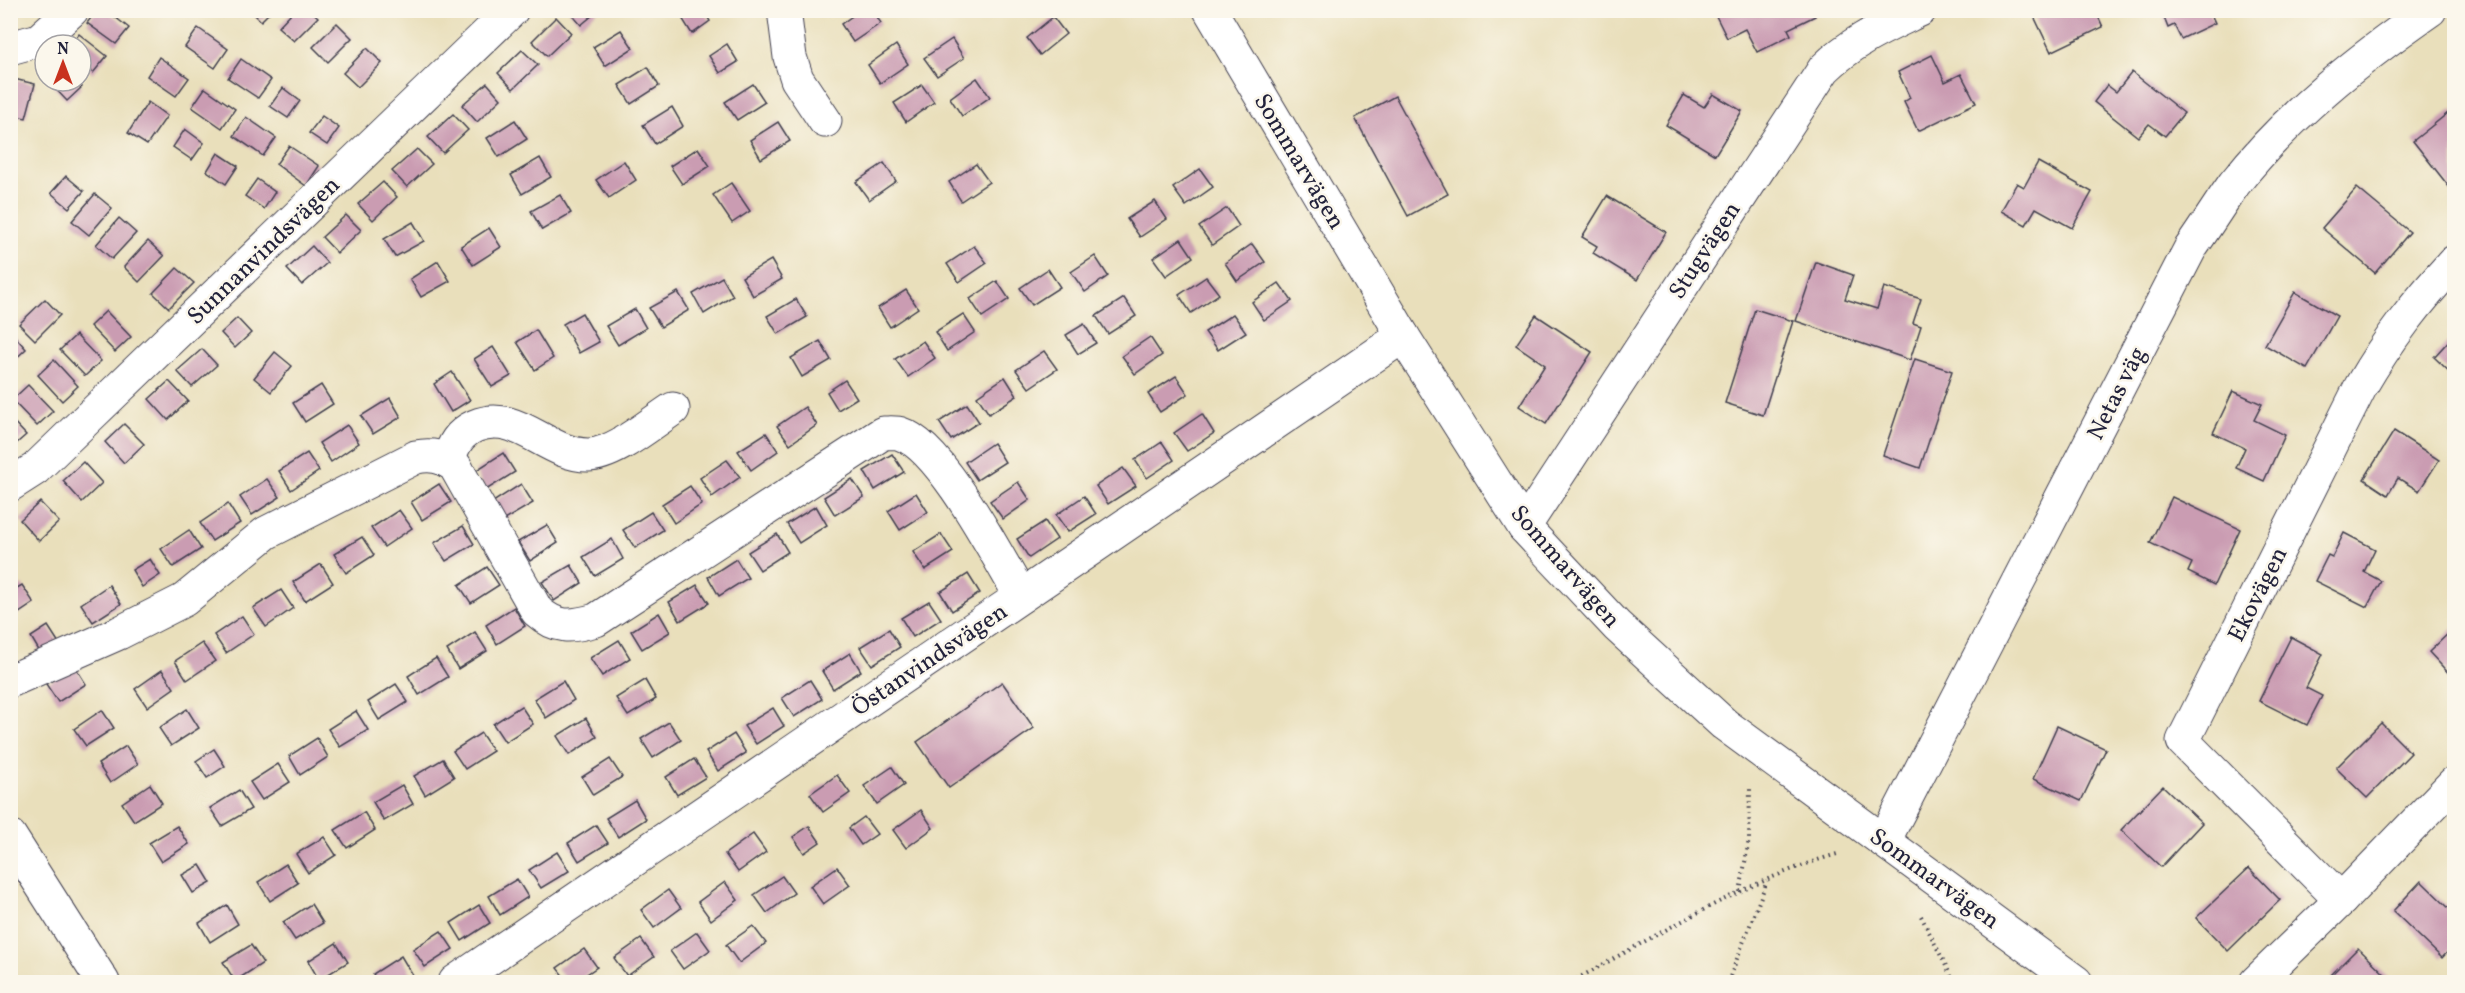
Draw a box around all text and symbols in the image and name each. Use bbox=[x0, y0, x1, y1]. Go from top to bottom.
north arrow bbox=[33, 33, 93, 93]
text: N bbox=[57, 39, 69, 61]
street label: Sommarvägen bbox=[1244, 88, 1352, 236]
street label: Sunnanvindsvägen bbox=[180, 169, 348, 333]
street label: Stugvägen bbox=[1661, 196, 1750, 307]
street label: Netas väg bbox=[2080, 341, 2156, 447]
street label: Sommarvägen bbox=[1501, 498, 1628, 636]
street label: Ekovägen bbox=[2220, 542, 2297, 648]
street label: Östanvindsvägen bbox=[845, 596, 1015, 726]
street label: Sommarvägen bbox=[1862, 821, 2006, 938]

